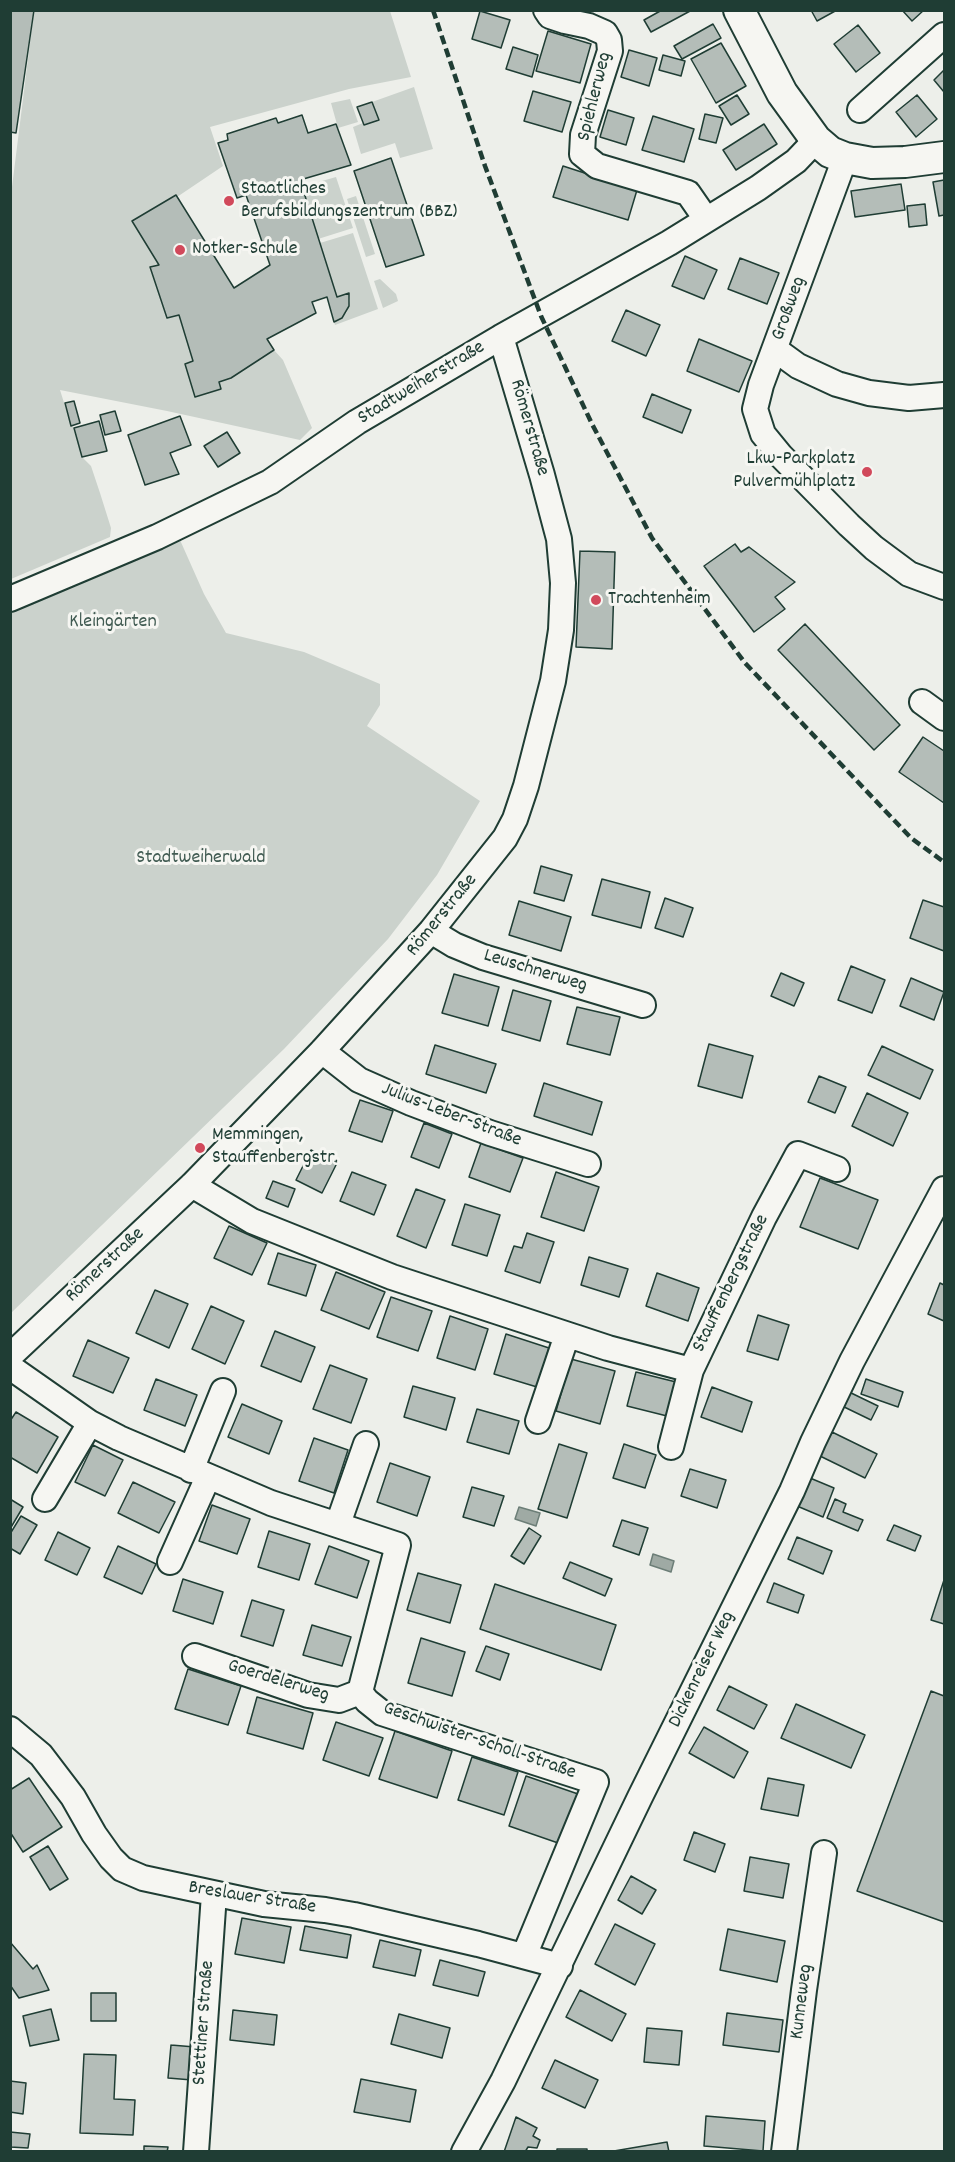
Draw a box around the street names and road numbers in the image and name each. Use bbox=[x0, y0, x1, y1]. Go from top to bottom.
street label: Spiehlerweg bbox=[573, 50, 619, 144]
street label: Großweg bbox=[767, 274, 813, 344]
street label: Stadtweiherstraße bbox=[354, 337, 490, 431]
street label: Römerstraße bbox=[503, 377, 553, 479]
street label: Römerstraße bbox=[402, 870, 484, 962]
street label: Leuschnerweg bbox=[480, 945, 590, 999]
street label: Julius-Leber-Straße bbox=[378, 1078, 524, 1154]
street label: Stauffenbergstraße bbox=[688, 1211, 776, 1357]
street label: Römerstraße bbox=[61, 1223, 151, 1309]
street label: Dickenreiser Weg bbox=[665, 1608, 741, 1732]
street label: Goerdelerweg bbox=[224, 1655, 332, 1709]
street label: Geschwister-Scholl-Straße bbox=[379, 1698, 579, 1786]
street label: Breslauer Straße bbox=[186, 1877, 318, 1921]
street label: Stettiner Straße bbox=[189, 1960, 221, 2086]
street label: Kunneweg bbox=[786, 1963, 820, 2041]

